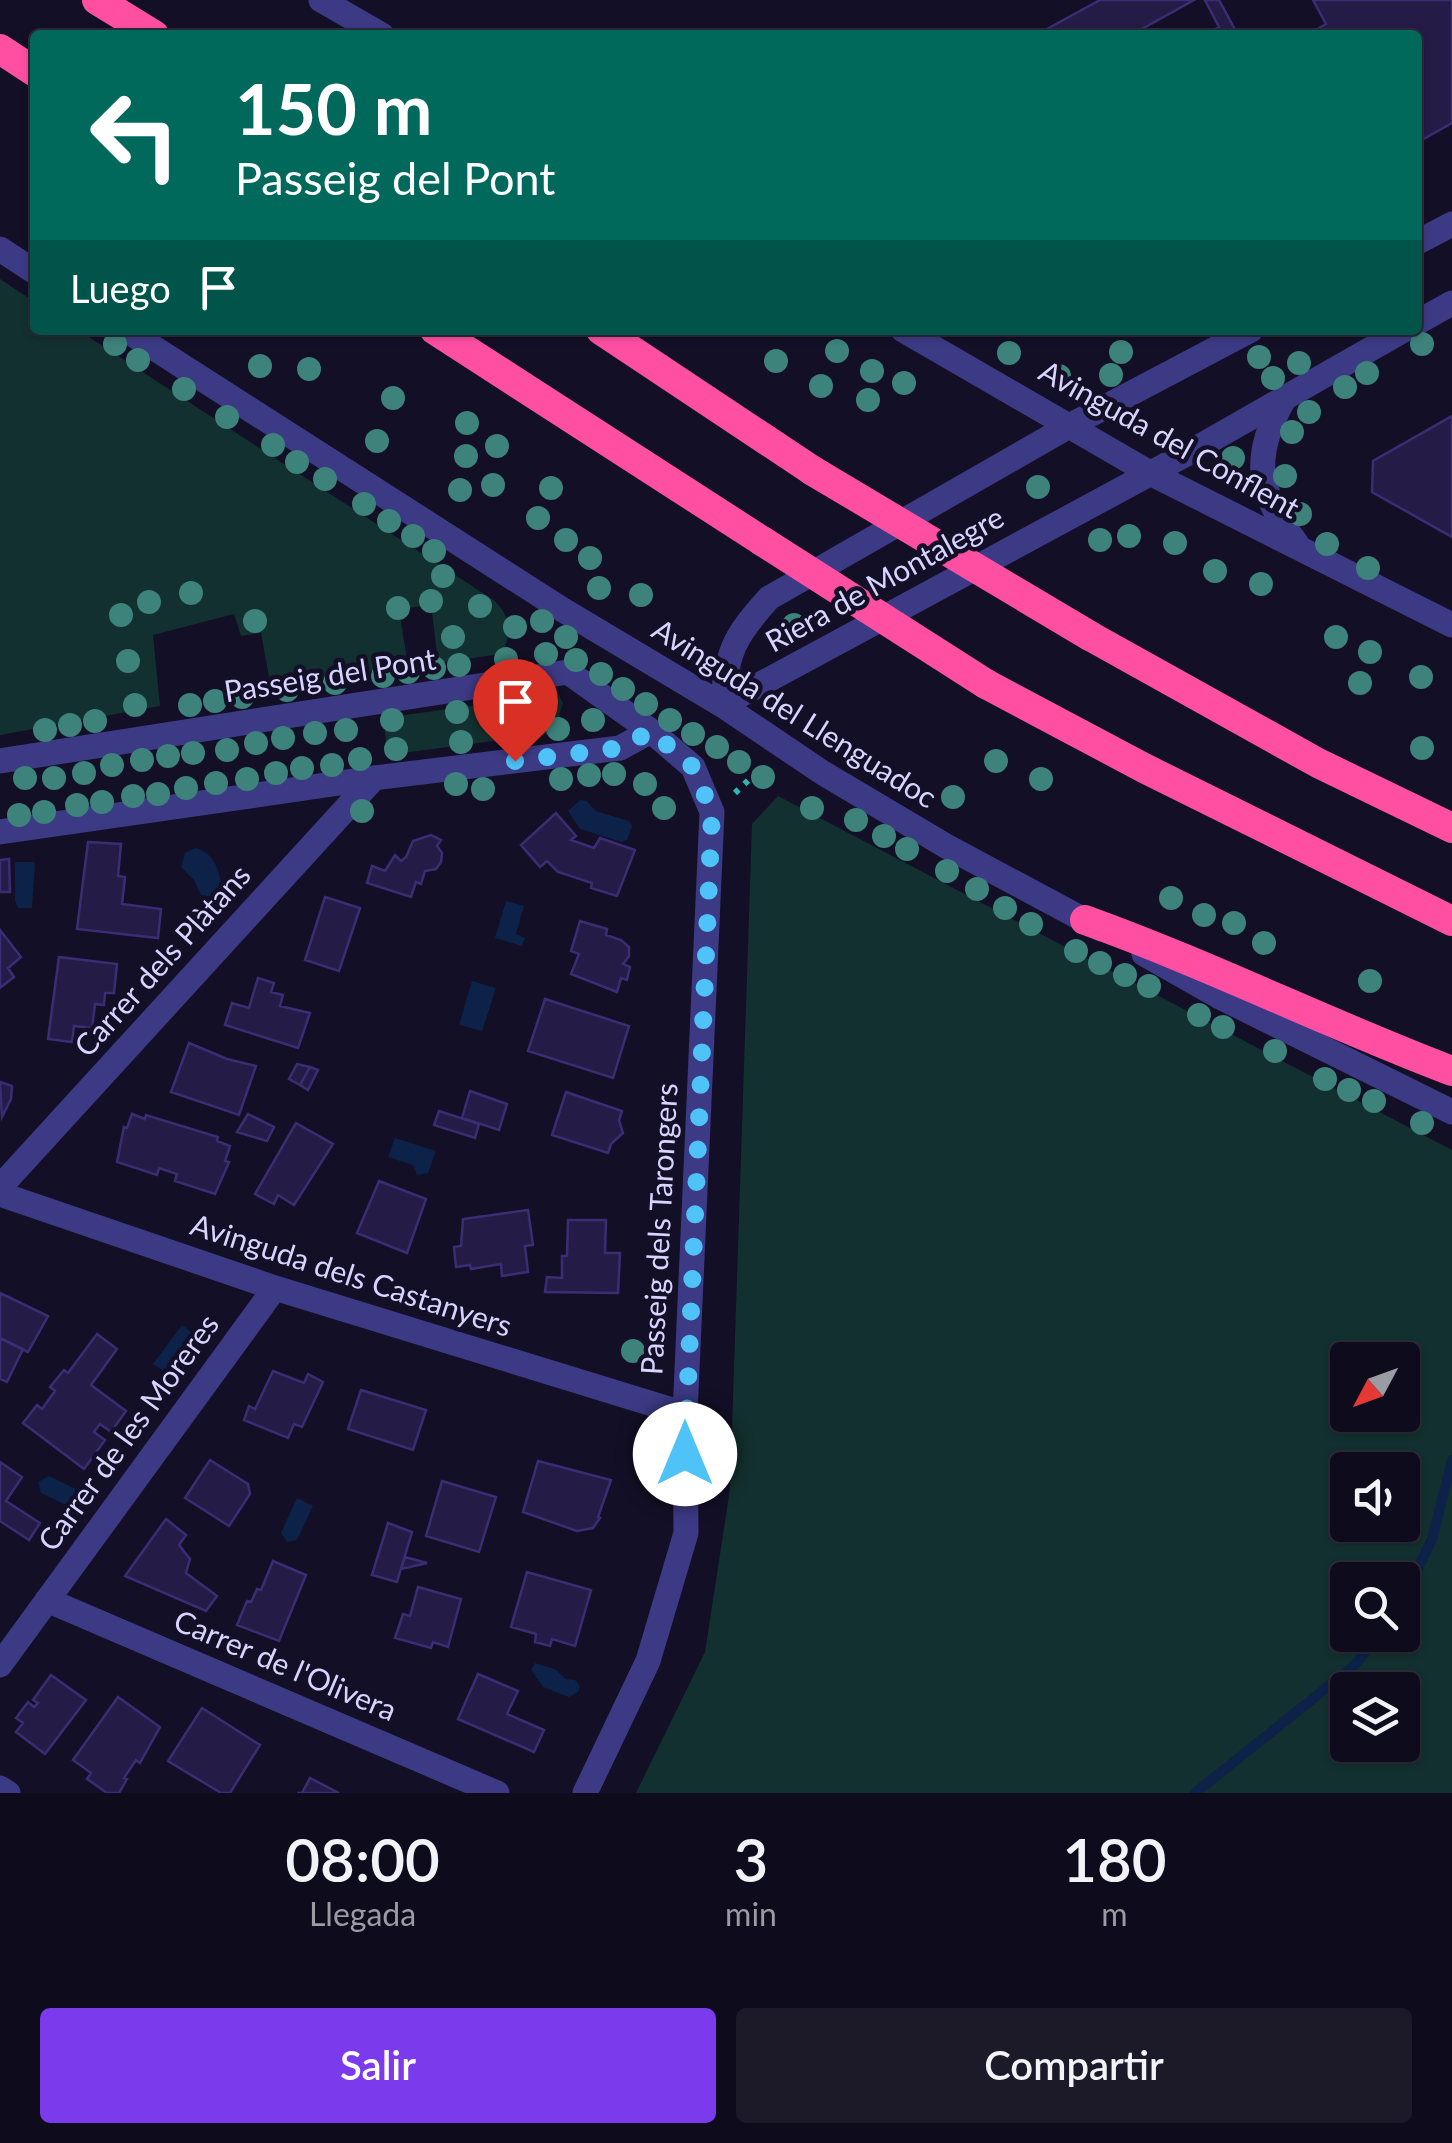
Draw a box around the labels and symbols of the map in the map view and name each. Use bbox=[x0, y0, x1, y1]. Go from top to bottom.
street label: Avinguda del Conflent bbox=[1034, 352, 1306, 525]
street label: Riera de Montalegre bbox=[759, 498, 1009, 659]
street label: Avinguda del Llenguadoc bbox=[646, 610, 944, 815]
street label: Passeig del Pont bbox=[221, 639, 438, 709]
pin bbox=[473, 659, 558, 762]
street label: Carrer dels Plàtans bbox=[66, 856, 257, 1063]
street label: Passeig dels Tarongers bbox=[632, 1082, 684, 1376]
street label: Avinguda dels Castanyers bbox=[187, 1205, 517, 1343]
street label: Carrer de les Moreres bbox=[29, 1307, 225, 1557]
north arrow bbox=[1330, 1342, 1420, 1432]
position arrow bbox=[633, 1402, 737, 1506]
street label: Carrer de l'Olivera bbox=[169, 1601, 402, 1727]

